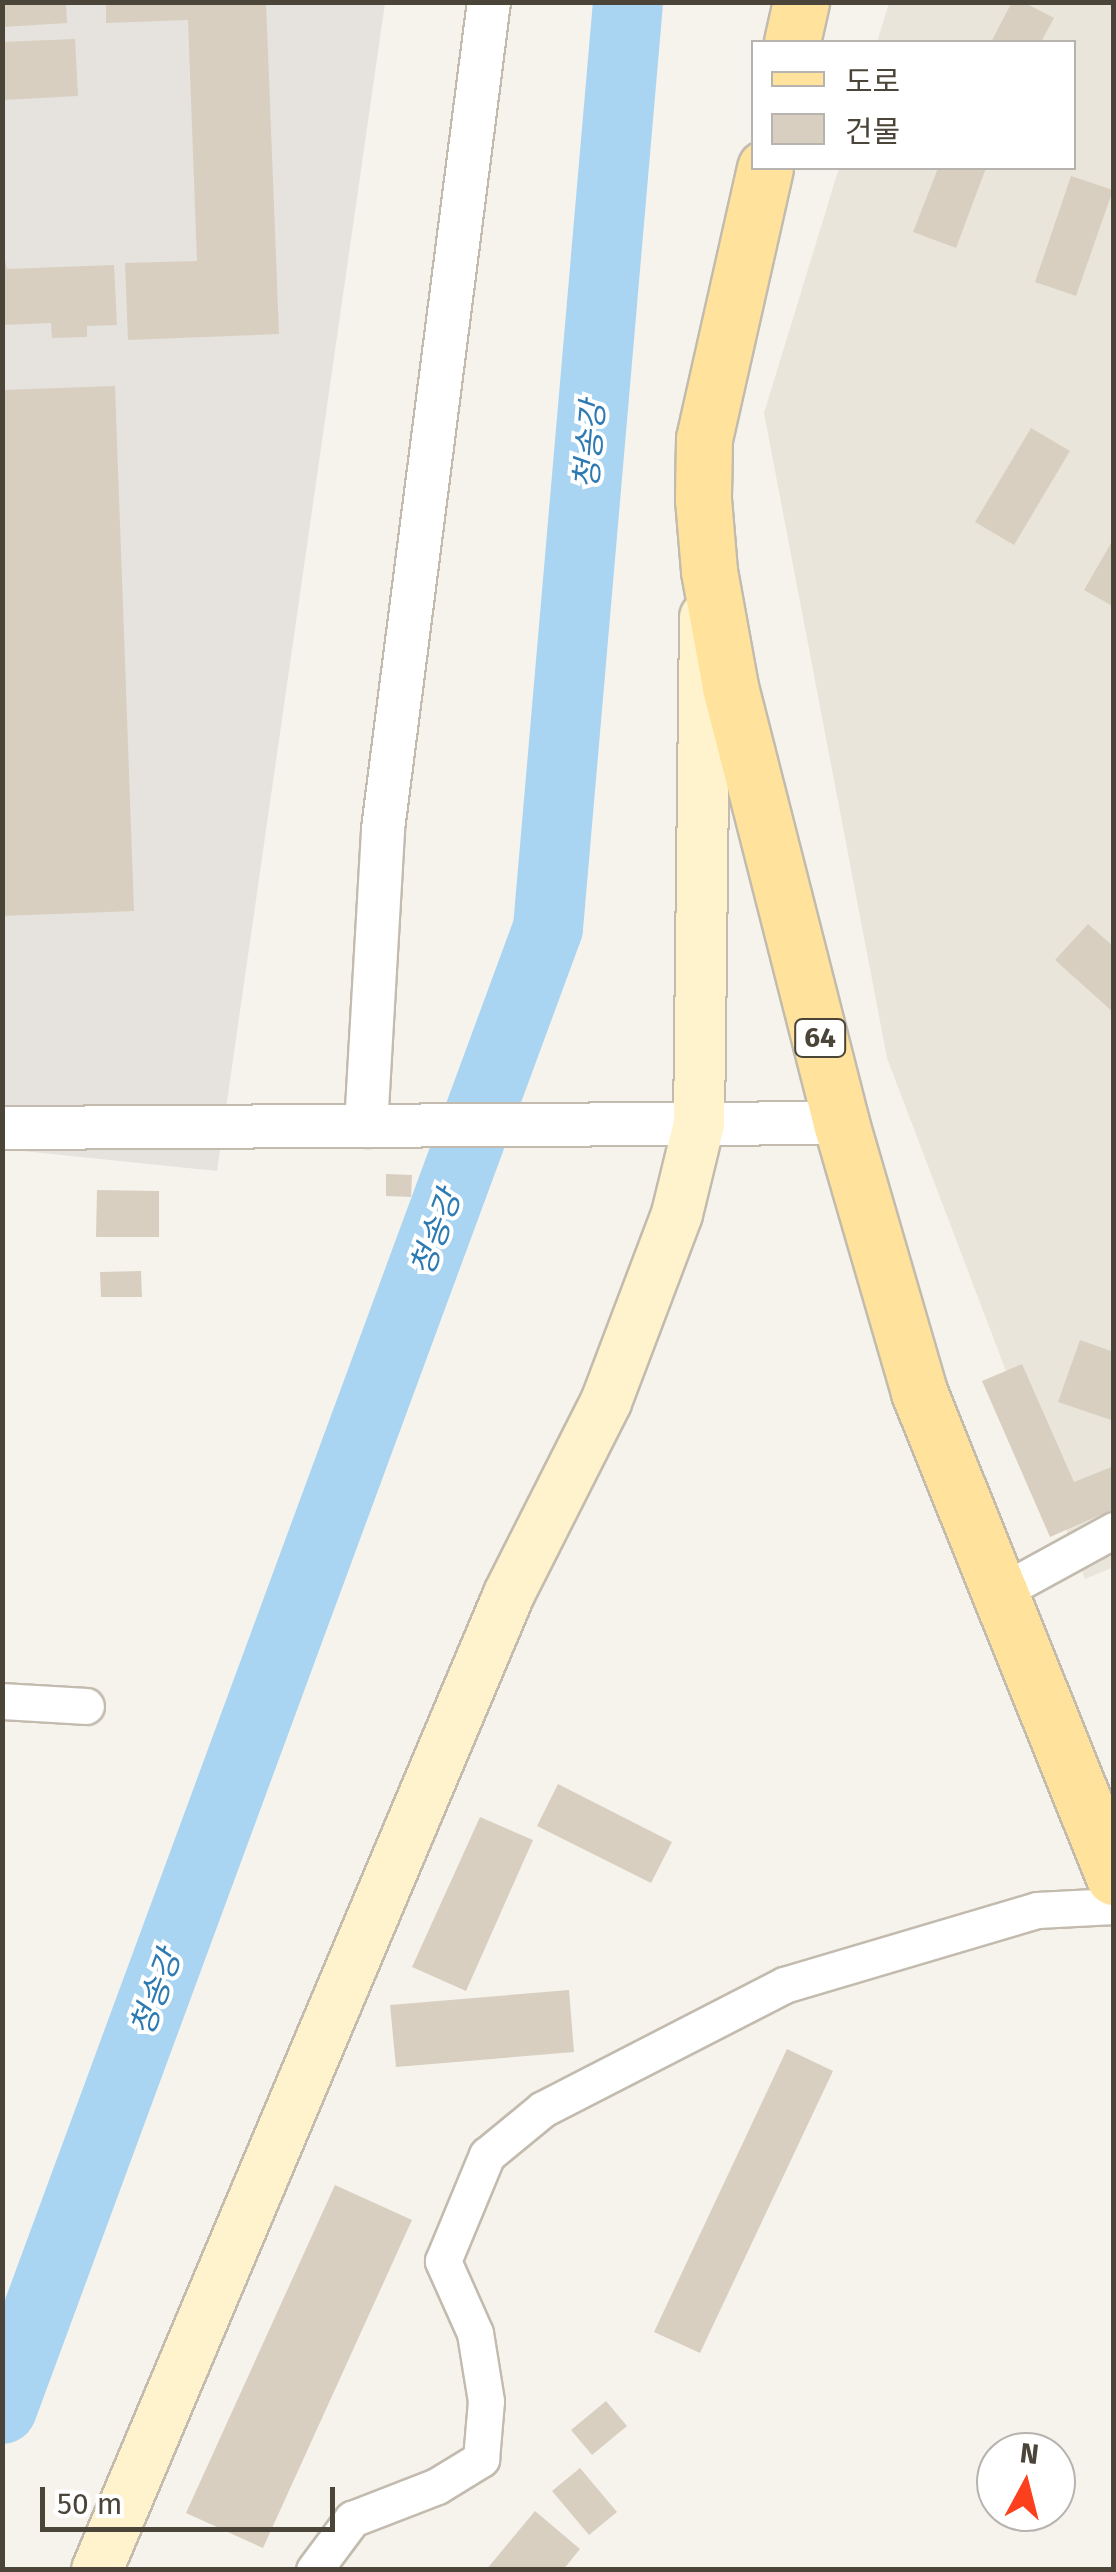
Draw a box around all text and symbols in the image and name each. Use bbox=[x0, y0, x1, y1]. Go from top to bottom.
legend bbox=[751, 40, 1076, 170]
text: 도로 bbox=[845, 64, 900, 100]
text: 건물 bbox=[845, 114, 900, 150]
water label: 청송강 bbox=[567, 399, 613, 491]
road number: 64 bbox=[792, 1015, 848, 1061]
water label: 청송강 bbox=[403, 1185, 469, 1281]
water label: 청송강 bbox=[123, 1945, 189, 2041]
north arrow bbox=[976, 2432, 1076, 2532]
text: N bbox=[1018, 2436, 1041, 2471]
scale bar bbox=[45, 2467, 340, 2529]
text: 50 m bbox=[57, 2486, 122, 2522]

